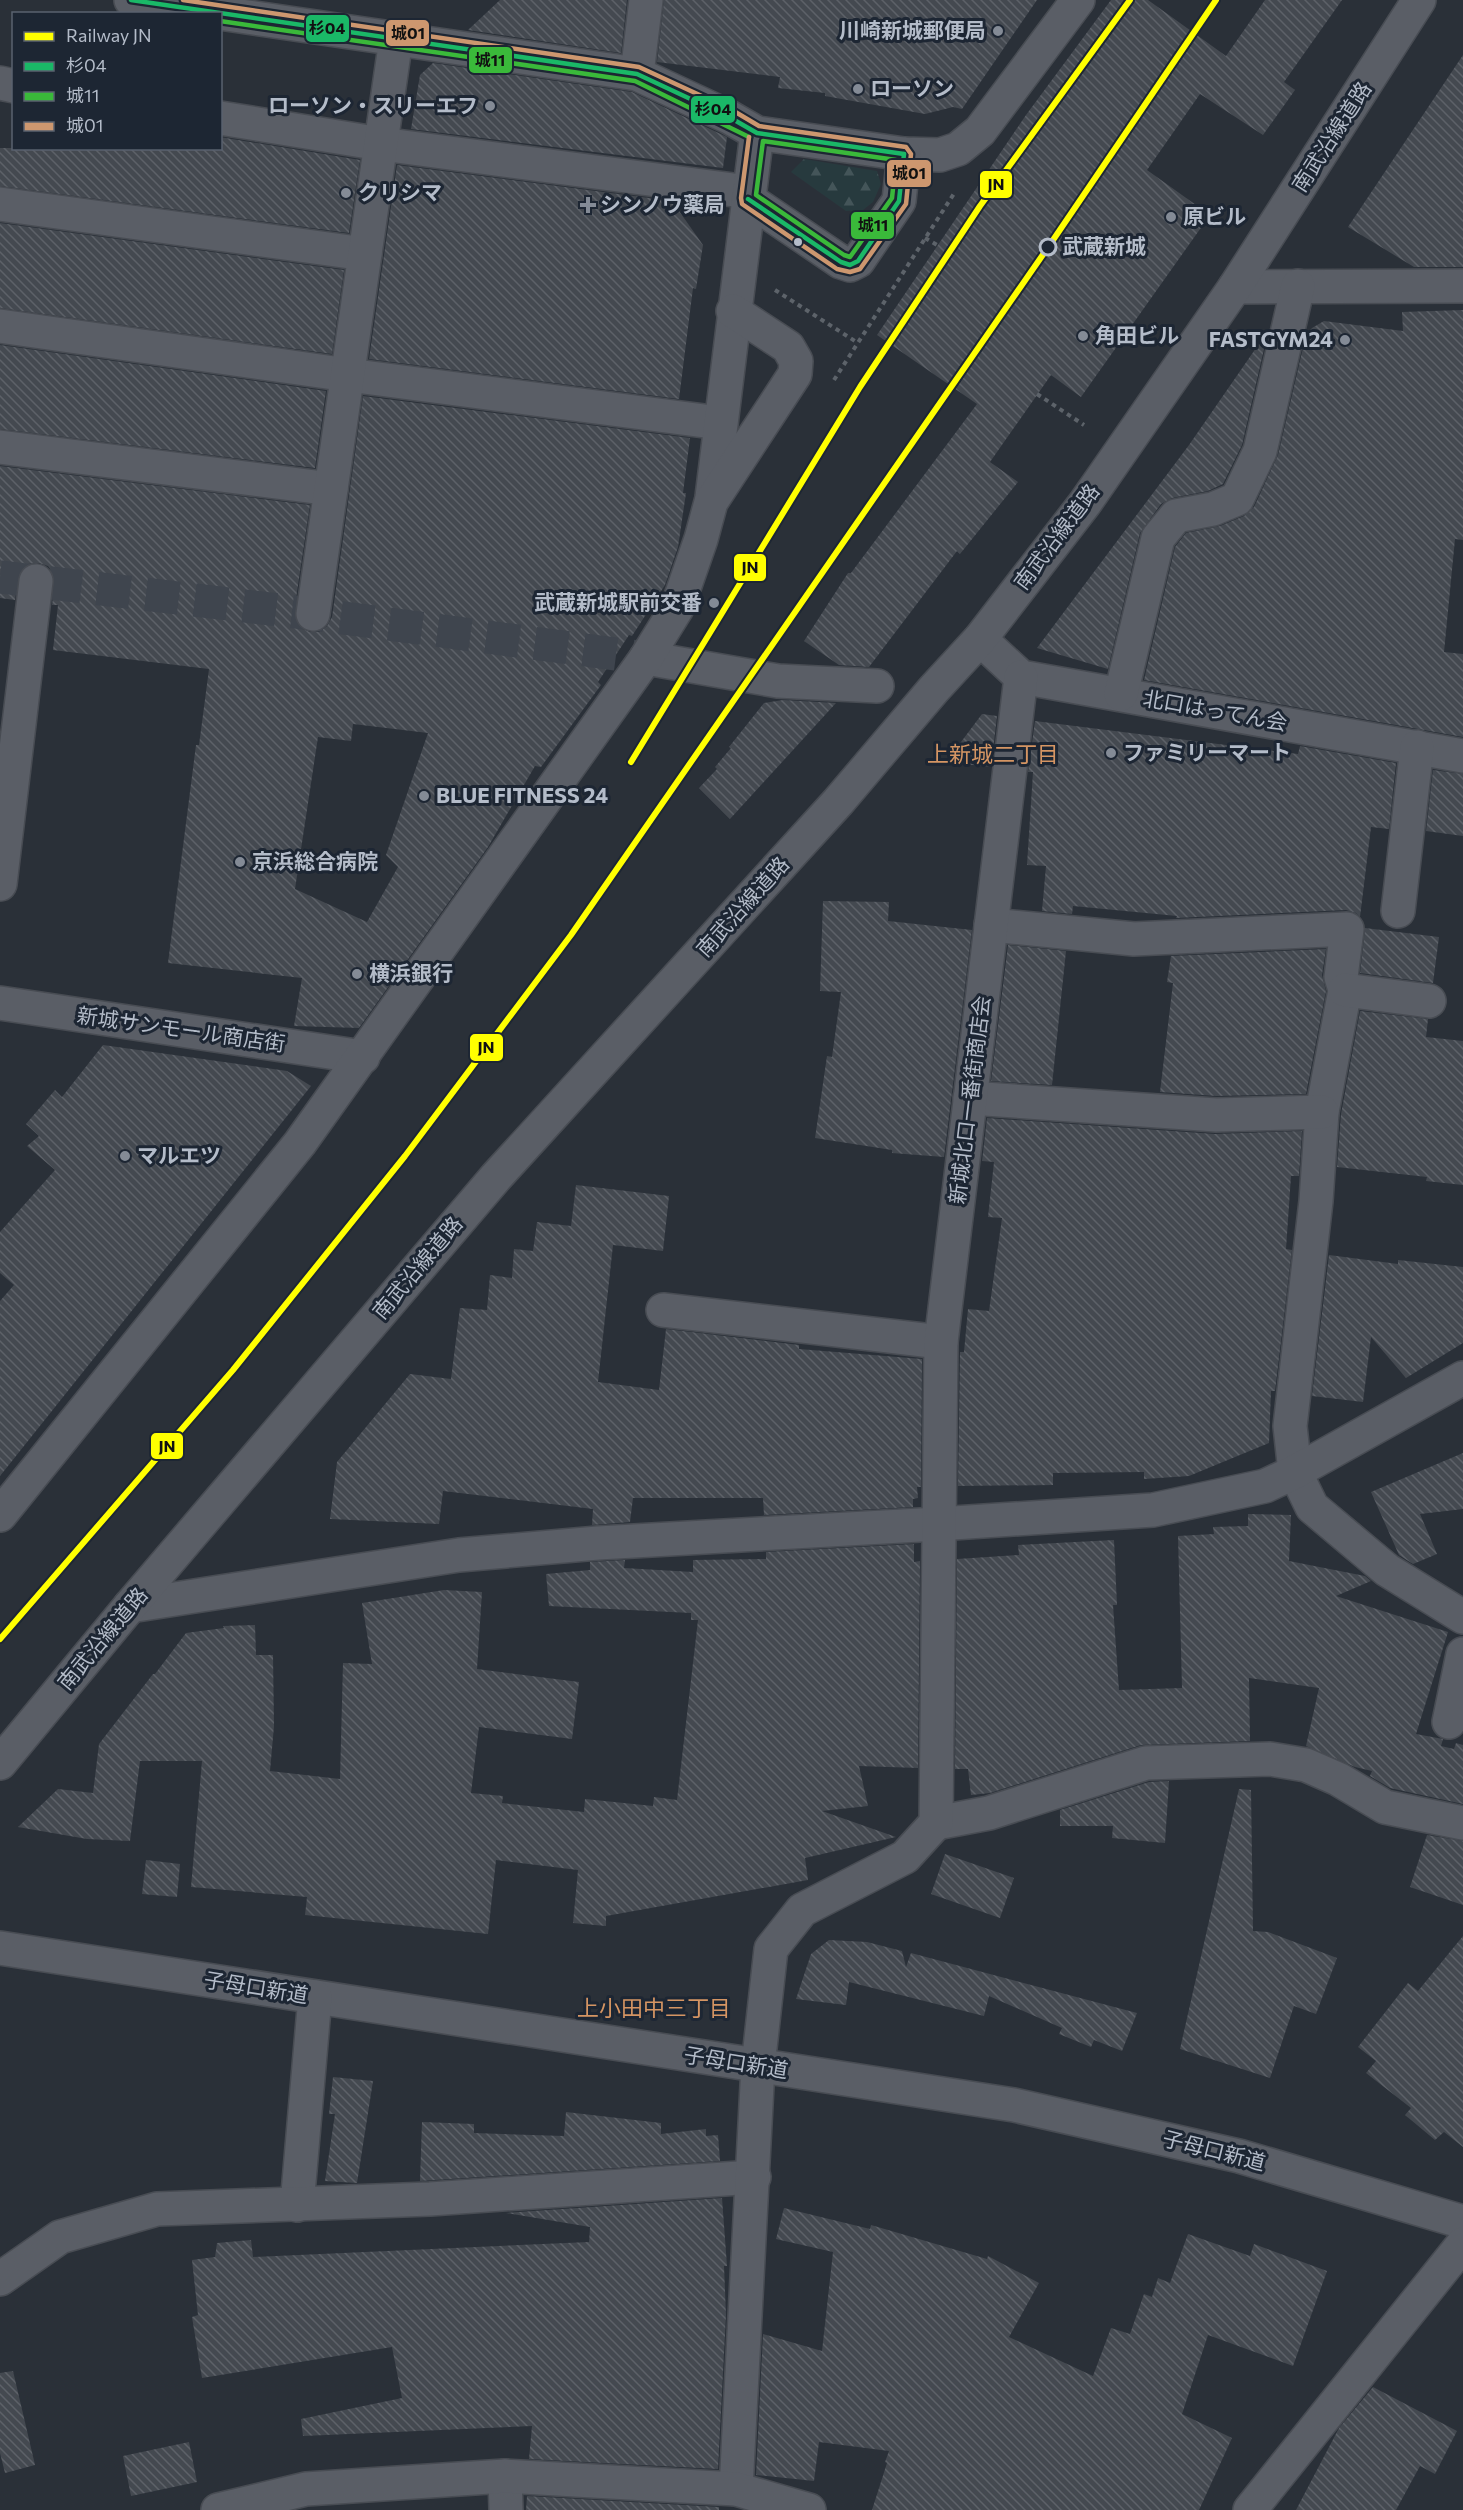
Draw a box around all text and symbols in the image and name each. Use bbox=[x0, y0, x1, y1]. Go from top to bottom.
legend bbox=[12, 12, 222, 150]
line badge: 杉04 bbox=[305, 14, 350, 43]
place label: 川崎新城郵便局 bbox=[839, 17, 986, 42]
text: 杉04 bbox=[309, 18, 345, 37]
line badge: 城01 bbox=[385, 19, 430, 47]
text: 城01 bbox=[391, 23, 425, 42]
text: Railway JN bbox=[66, 24, 152, 46]
marker: 川崎新城郵便局 bbox=[991, 24, 1005, 38]
line badge: 城11 bbox=[468, 46, 513, 74]
text: 城11 bbox=[475, 50, 505, 69]
text: 杉04 bbox=[66, 54, 107, 76]
place label: ローソン bbox=[870, 75, 954, 100]
street label: 南武沿線道路 bbox=[1286, 77, 1376, 196]
marker: ローソン bbox=[851, 82, 865, 96]
text: 城11 bbox=[66, 84, 99, 106]
place label: ローソン・スリーエフ bbox=[268, 92, 478, 117]
line badge: 杉04 bbox=[690, 95, 736, 124]
marker: ローソン・スリーエフ bbox=[483, 99, 497, 113]
text: 杉04 bbox=[695, 99, 731, 118]
text: 城01 bbox=[66, 114, 103, 136]
line badge: 城01 bbox=[886, 159, 932, 188]
text: 城01 bbox=[892, 163, 926, 182]
line badge: JN bbox=[979, 170, 1013, 199]
text: JN bbox=[987, 174, 1005, 193]
place label: クリシマ bbox=[358, 179, 442, 204]
marker: クリシマ bbox=[339, 186, 353, 200]
place label: シンノウ薬局 bbox=[600, 191, 725, 216]
marker: シンノウ薬局 bbox=[581, 198, 595, 212]
place label: 原ビル bbox=[1183, 203, 1246, 228]
marker: 原ビル bbox=[1164, 210, 1178, 224]
line badge: 城11 bbox=[850, 211, 895, 240]
text: 城11 bbox=[858, 215, 888, 234]
place label: 武蔵新城 bbox=[1062, 233, 1146, 258]
unlabelled marker bbox=[792, 236, 804, 248]
marker: 武蔵新城 bbox=[1039, 238, 1057, 256]
place label: 角田ビル bbox=[1095, 322, 1179, 347]
place label: FASTGYM24 bbox=[1209, 326, 1333, 351]
marker: 角田ビル bbox=[1076, 329, 1090, 343]
marker: FASTGYM24 bbox=[1338, 333, 1352, 347]
street label: 南武沿線道路 bbox=[1008, 478, 1104, 594]
line badge: JN bbox=[733, 553, 767, 582]
text: JN bbox=[741, 557, 759, 576]
place label: 武蔵新城駅前交番 bbox=[534, 589, 702, 614]
marker: 武蔵新城駅前交番 bbox=[707, 596, 721, 610]
street label: 北口はってん会 bbox=[1141, 685, 1289, 735]
place label: ファミリーマート bbox=[1123, 739, 1291, 764]
district label: 上新城二丁目 bbox=[927, 740, 1059, 767]
marker: ファミリーマート bbox=[1104, 746, 1118, 760]
place label: BLUE FITNESS 24 bbox=[436, 782, 608, 807]
marker: BLUE FITNESS 24 bbox=[417, 789, 431, 803]
place label: 京浜総合病院 bbox=[252, 848, 378, 873]
street label: 南武沿線道路 bbox=[690, 851, 793, 961]
marker: 京浜総合病院 bbox=[233, 855, 247, 869]
place label: 横浜銀行 bbox=[369, 960, 453, 985]
marker: 横浜銀行 bbox=[350, 967, 364, 981]
street label: 新城北口一番街商店会 bbox=[943, 994, 994, 1206]
street label: 新城サンモール商店街 bbox=[75, 1002, 287, 1056]
line badge: JN bbox=[469, 1033, 504, 1062]
text: JN bbox=[477, 1037, 495, 1056]
place label: マルエツ bbox=[137, 1142, 221, 1167]
marker: マルエツ bbox=[118, 1149, 132, 1163]
street label: 南武沿線道路 bbox=[367, 1211, 467, 1323]
line badge: JN bbox=[150, 1432, 184, 1460]
text: JN bbox=[158, 1436, 176, 1455]
street label: 南武沿線道路 bbox=[52, 1582, 152, 1694]
street label: 子母口新道 bbox=[202, 1966, 310, 2007]
district label: 上小田中三丁目 bbox=[577, 1994, 731, 2021]
street label: 子母口新道 bbox=[682, 2041, 790, 2082]
street label: 子母口新道 bbox=[1160, 2125, 1268, 2174]

